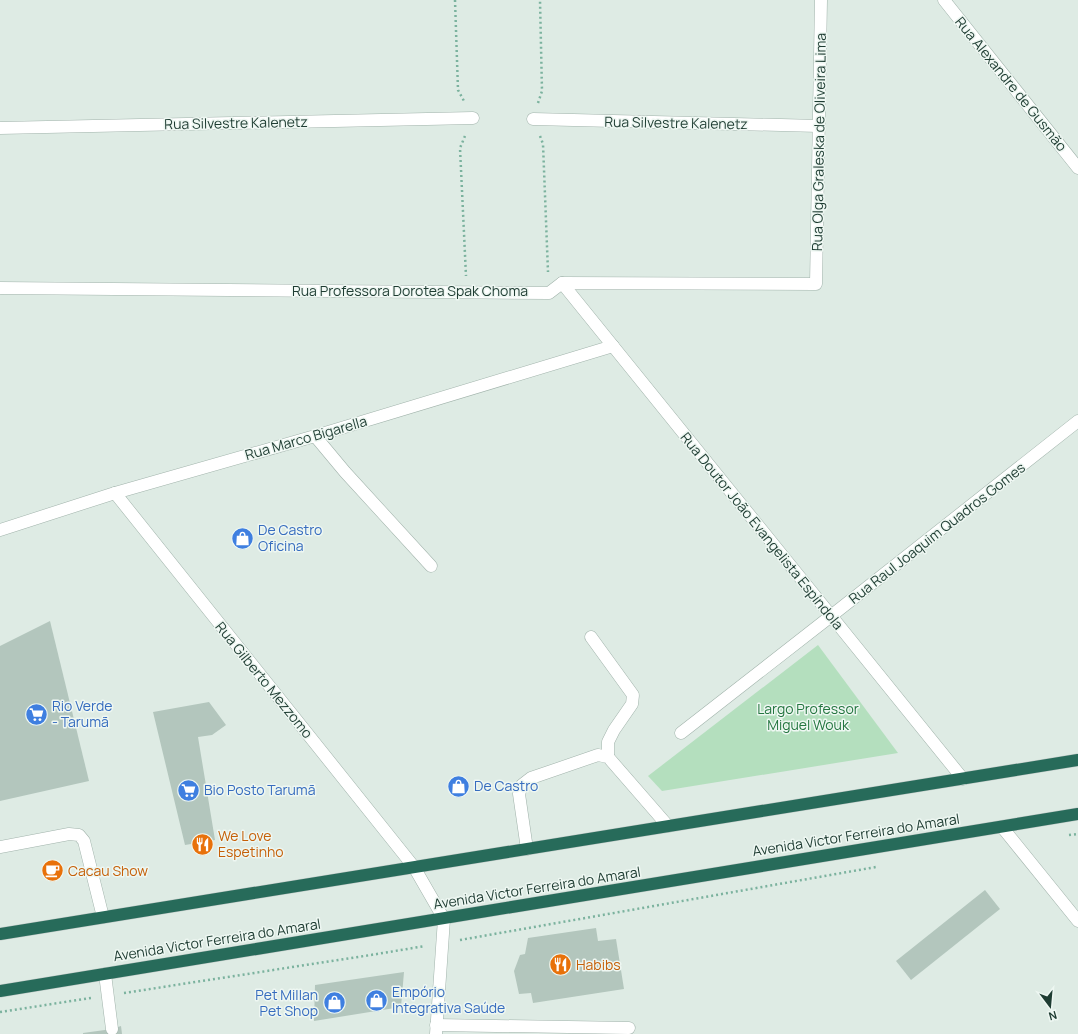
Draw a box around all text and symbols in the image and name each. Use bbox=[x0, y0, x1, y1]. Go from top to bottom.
street label: Rua Alexandre de Gusmão bbox=[951, 12, 1072, 155]
street label: Rua Olga Graleska de Oliveira Lima bbox=[807, 33, 830, 251]
street label: Rua Silvestre Kalenetz bbox=[164, 112, 308, 133]
street label: Rua Silvestre Kalenetz bbox=[604, 112, 748, 133]
street label: Rua Professora Dorotea Spak Choma bbox=[292, 281, 528, 300]
street label: Rua Marco Bigarella bbox=[243, 411, 369, 464]
street label: Rua Doutor João Evangelista Espíndola bbox=[677, 428, 848, 633]
street label: Rua Raul Joaquim Quadros Gomes bbox=[845, 458, 1029, 608]
place label: De Castro Oficina bbox=[258, 520, 322, 555]
shop icon: De Castro Oficina bbox=[230, 525, 256, 551]
street label: Rua Gilberto Mezzomo bbox=[211, 617, 317, 742]
place label: Rio Verde - Tarumã bbox=[52, 696, 112, 731]
park label: Largo Professor Miguel Wouk bbox=[757, 699, 859, 734]
supermarket icon: Rio Verde - Tarumã bbox=[23, 701, 49, 727]
shop icon: De Castro bbox=[446, 773, 472, 799]
place label: De Castro bbox=[474, 776, 538, 795]
supermarket icon: Bio Posto Tarumã bbox=[176, 777, 202, 803]
place label: Bio Posto Tarumã bbox=[204, 780, 315, 799]
street label: Avenida Victor Ferreira do Amaral bbox=[751, 809, 961, 860]
place label: We Love Espetinho bbox=[218, 826, 284, 861]
restaurant icon: We Love Espetinho bbox=[189, 831, 215, 857]
cafe icon: Cacau Show bbox=[40, 858, 66, 884]
place label: Cacau Show bbox=[68, 861, 148, 880]
street label: Avenida Victor Ferreira do Amaral bbox=[432, 862, 642, 913]
street label: Avenida Victor Ferreira do Amaral bbox=[112, 914, 322, 965]
restaurant icon: Habibs bbox=[547, 952, 573, 978]
place label: Habibs bbox=[576, 955, 621, 974]
place label: Empório Integrativa Saúde bbox=[392, 982, 505, 1017]
place label: Pet Millan Pet Shop bbox=[255, 985, 318, 1020]
north arrow bbox=[1030, 986, 1070, 1026]
shop icon: Empório Integrativa Saúde bbox=[363, 987, 389, 1013]
shop icon: Pet Millan Pet Shop bbox=[321, 990, 347, 1016]
text: N bbox=[1047, 1008, 1059, 1024]

